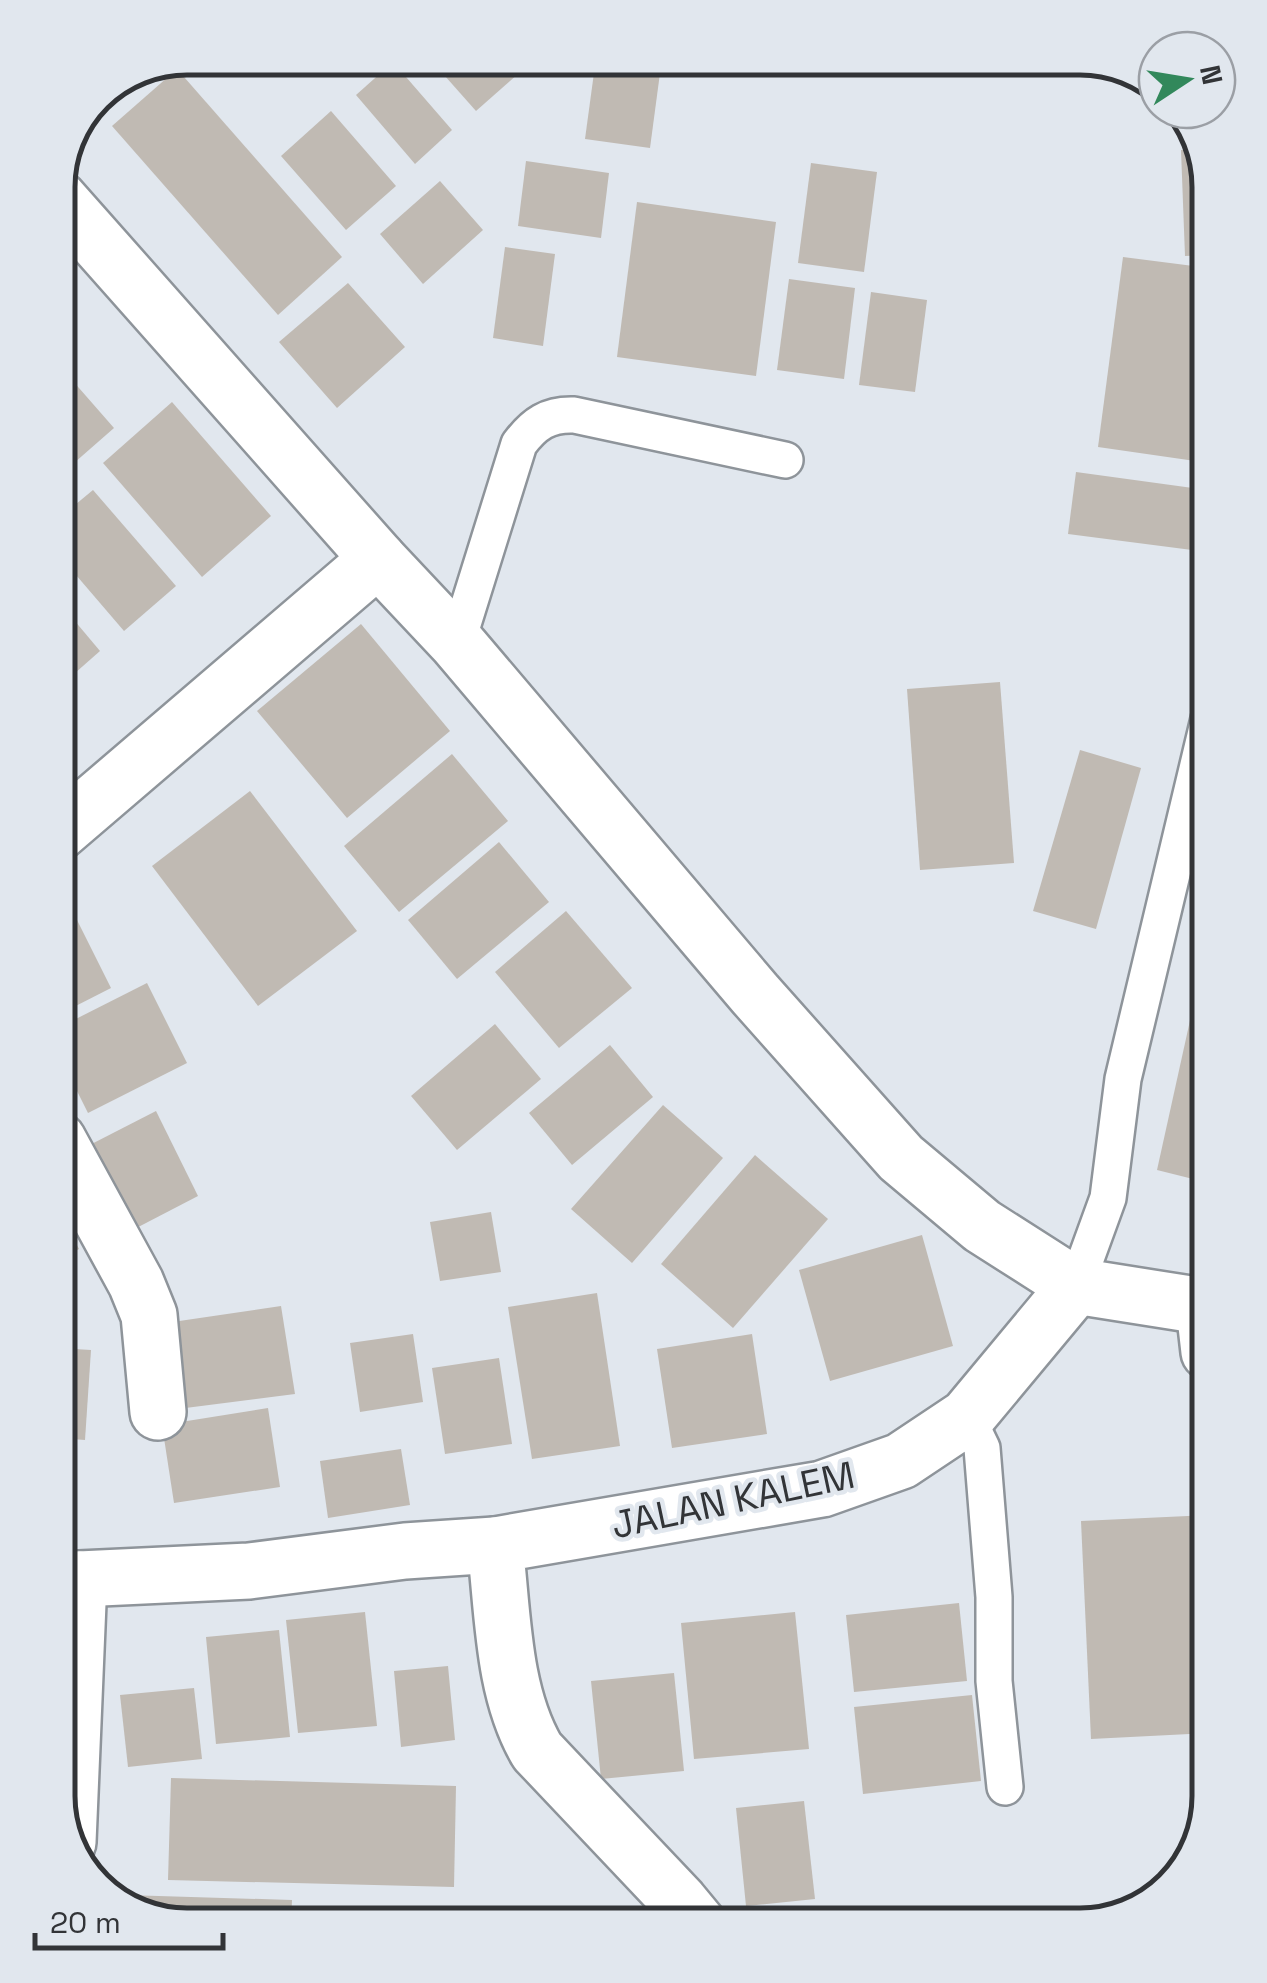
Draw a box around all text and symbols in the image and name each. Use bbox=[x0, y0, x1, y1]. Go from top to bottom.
north arrow bbox=[1137, 30, 1237, 130]
text: N bbox=[1192, 62, 1231, 88]
street label: JALAN KALEM bbox=[607, 1451, 859, 1549]
scale bar bbox=[35, 1888, 222, 1950]
text: 20 m bbox=[50, 1903, 121, 1942]

